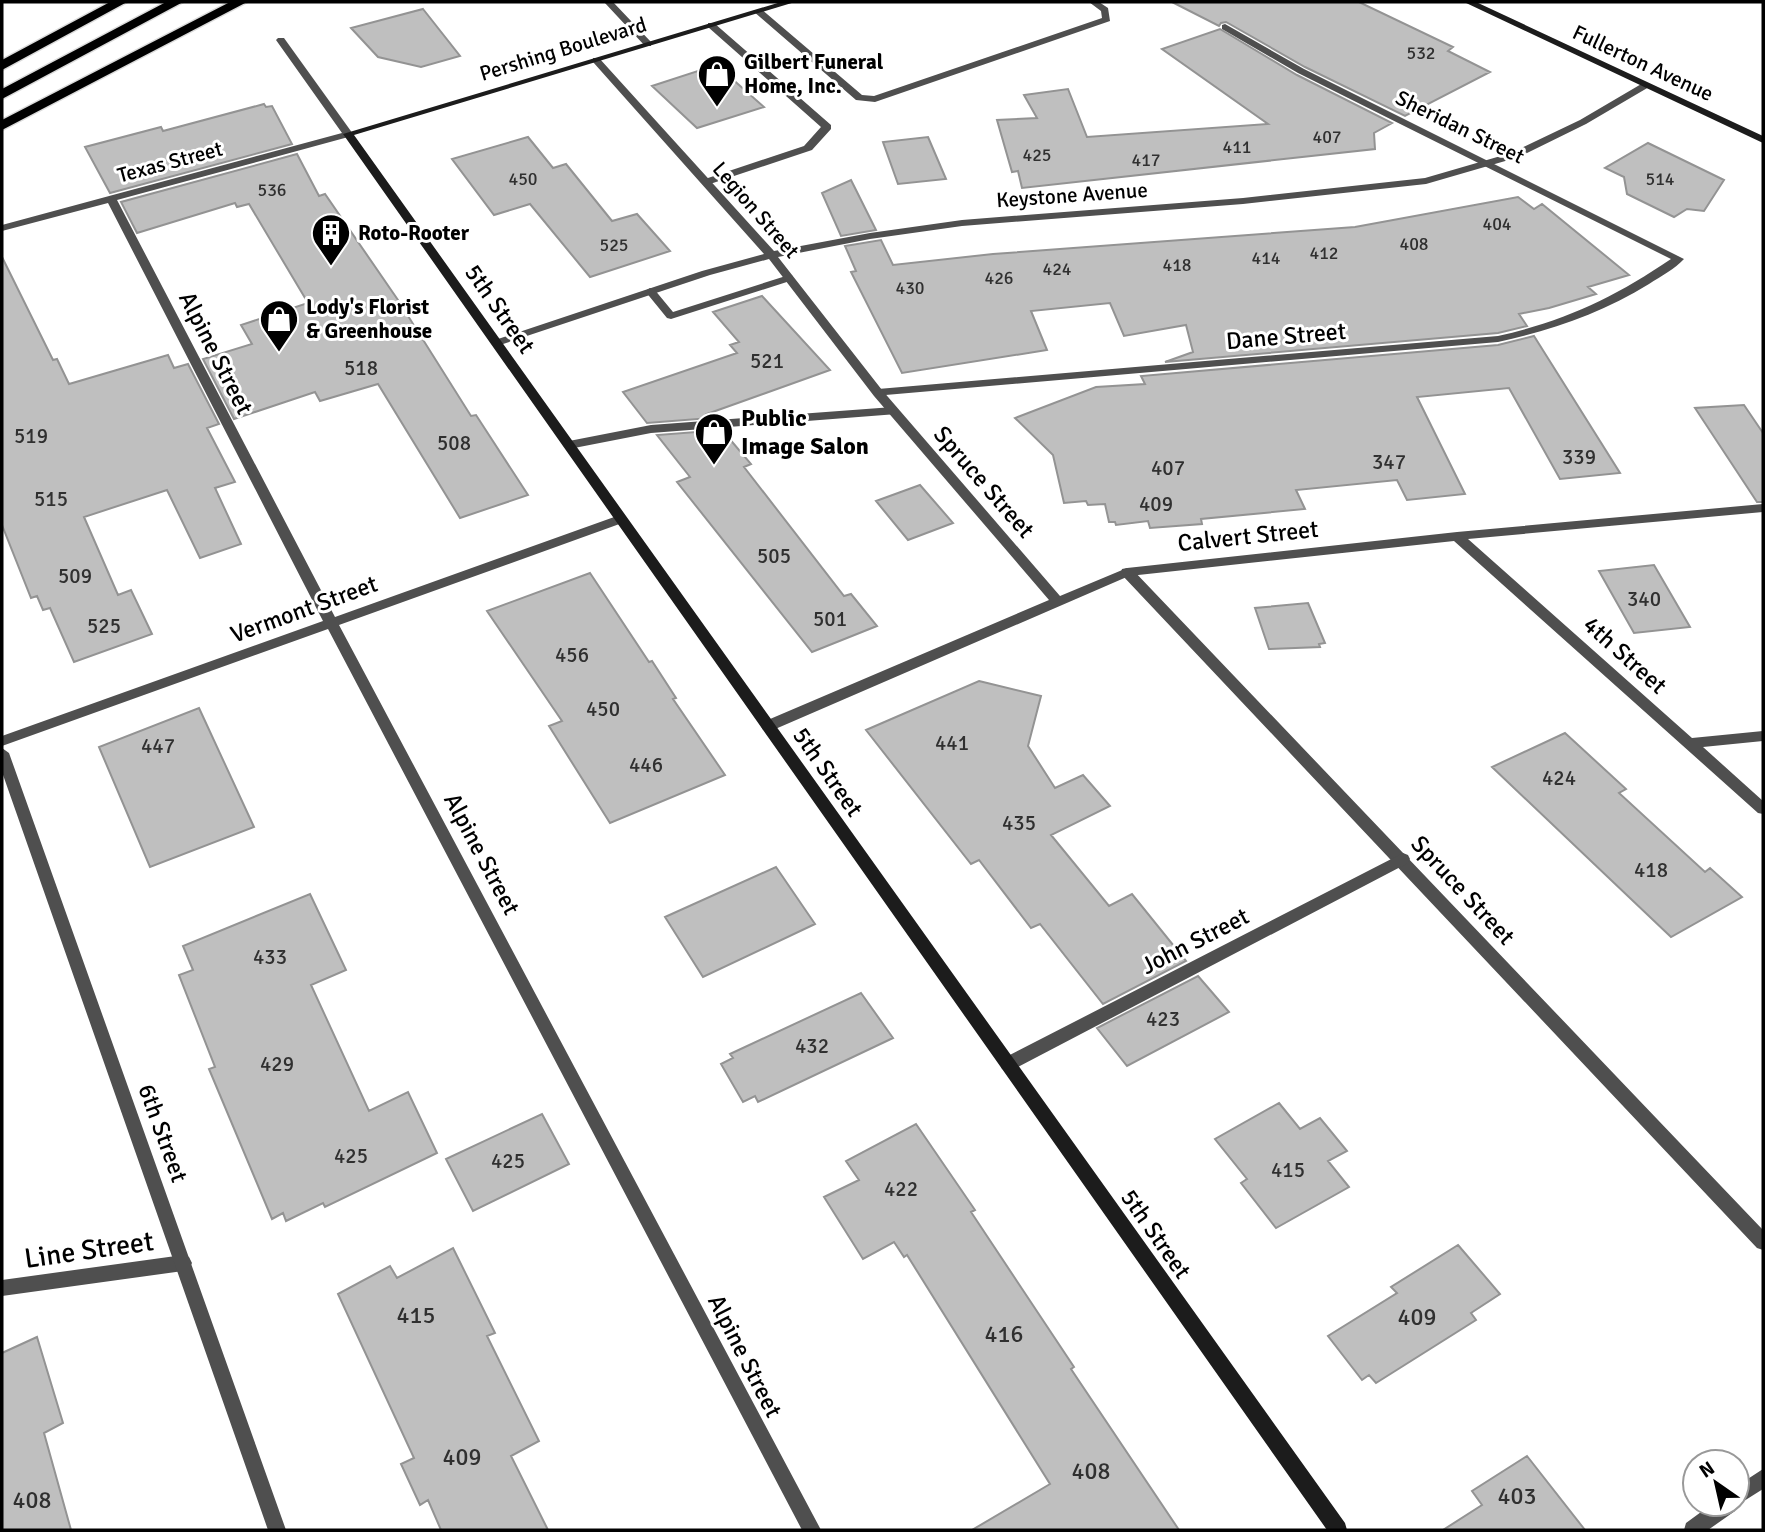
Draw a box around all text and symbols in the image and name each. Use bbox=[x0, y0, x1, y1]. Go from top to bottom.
street label: Pershing Boulevard bbox=[476, 11, 650, 87]
street label: Fullerton Avenue bbox=[1568, 19, 1718, 107]
house number: 532 bbox=[1406, 42, 1436, 64]
place label: Gilbert Funeral Home, Inc. bbox=[744, 49, 884, 99]
shop icon: Gilbert Funeral Home, Inc. bbox=[696, 53, 738, 108]
street label: Sheridan Street bbox=[1391, 85, 1529, 169]
house number: 407 bbox=[1312, 126, 1342, 148]
street label: Texas Street bbox=[115, 135, 225, 189]
house number: 411 bbox=[1222, 136, 1252, 158]
house number: 425 bbox=[1022, 144, 1052, 166]
house number: 417 bbox=[1131, 149, 1161, 171]
street label: Legion Street bbox=[707, 156, 805, 264]
house number: 450 bbox=[508, 168, 538, 190]
house number: 514 bbox=[1645, 168, 1675, 190]
street label: Keystone Avenue bbox=[995, 177, 1149, 213]
house number: 536 bbox=[257, 179, 287, 201]
building icon: Roto-Rooter bbox=[310, 212, 352, 267]
house number: 404 bbox=[1482, 213, 1512, 235]
place label: Roto-Rooter bbox=[358, 220, 470, 246]
house number: 408 bbox=[1399, 233, 1429, 255]
house number: 525 bbox=[599, 234, 629, 256]
house number: 412 bbox=[1309, 242, 1339, 264]
house number: 414 bbox=[1251, 247, 1281, 269]
house number: 418 bbox=[1162, 254, 1192, 276]
house number: 424 bbox=[1042, 258, 1072, 280]
street label: 5th Street bbox=[458, 259, 542, 359]
house number: 426 bbox=[984, 267, 1014, 289]
house number: 430 bbox=[895, 277, 925, 299]
street label: Alpine Street bbox=[172, 287, 260, 419]
place label: Lody's Florist & Greenhouse bbox=[306, 294, 432, 344]
shop icon: Lody's Florist & Greenhouse bbox=[258, 298, 300, 353]
street label: Dane Street bbox=[1225, 316, 1347, 356]
house number: 521 bbox=[750, 348, 784, 374]
house number: 518 bbox=[344, 355, 378, 381]
place label: Public Image Salon bbox=[741, 403, 869, 461]
shop icon: Public Image Salon bbox=[693, 411, 735, 466]
street label: Spruce Street bbox=[927, 420, 1041, 544]
house number: 519 bbox=[14, 423, 48, 449]
house number: 508 bbox=[437, 430, 471, 456]
house number: 339 bbox=[1562, 444, 1596, 470]
house number: 347 bbox=[1372, 449, 1406, 475]
house number: 407 bbox=[1151, 455, 1185, 481]
house number: 515 bbox=[34, 486, 68, 512]
house number: 409 bbox=[1139, 491, 1173, 517]
street label: Calvert Street bbox=[1176, 514, 1320, 558]
house number: 505 bbox=[757, 543, 791, 569]
house number: 509 bbox=[58, 563, 92, 589]
street label: Vermont Street bbox=[226, 569, 382, 649]
house number: 340 bbox=[1627, 586, 1661, 612]
house number: 501 bbox=[813, 606, 847, 632]
street label: 4th Street bbox=[1577, 610, 1673, 700]
house number: 525 bbox=[87, 613, 121, 639]
house number: 456 bbox=[555, 642, 589, 668]
house number: 450 bbox=[586, 696, 620, 722]
street label: 5th Street bbox=[786, 722, 870, 822]
house number: 441 bbox=[935, 730, 969, 756]
house number: 447 bbox=[141, 733, 175, 759]
house number: 446 bbox=[629, 752, 663, 778]
house number: 424 bbox=[1542, 765, 1576, 791]
street label: Alpine Street bbox=[437, 788, 527, 920]
house number: 435 bbox=[1002, 810, 1036, 836]
street label: Spruce Street bbox=[1405, 829, 1521, 951]
house number: 418 bbox=[1634, 857, 1668, 883]
street label: John Street bbox=[1136, 901, 1254, 981]
house number: 433 bbox=[253, 944, 287, 970]
house number: 423 bbox=[1146, 1006, 1180, 1032]
house number: 432 bbox=[795, 1033, 829, 1059]
house number: 429 bbox=[260, 1051, 294, 1077]
street label: 6th Street bbox=[131, 1080, 195, 1186]
house number: 425 bbox=[334, 1143, 368, 1169]
house number: 425 bbox=[491, 1148, 525, 1174]
house number: 415 bbox=[1271, 1157, 1305, 1183]
house number: 422 bbox=[884, 1176, 918, 1202]
street label: 5th Street bbox=[1114, 1184, 1198, 1284]
street label: Line Street bbox=[22, 1224, 156, 1276]
street label: Alpine Street bbox=[701, 1290, 789, 1422]
house number: 415 bbox=[397, 1300, 435, 1330]
house number: 409 bbox=[1398, 1302, 1436, 1332]
house number: 416 bbox=[985, 1319, 1023, 1349]
house number: 409 bbox=[443, 1442, 481, 1472]
north arrow bbox=[1681, 1448, 1751, 1518]
house number: 408 bbox=[1072, 1456, 1110, 1486]
text: N bbox=[1695, 1456, 1719, 1483]
house number: 403 bbox=[1498, 1481, 1536, 1511]
house number: 408 bbox=[13, 1485, 51, 1515]

